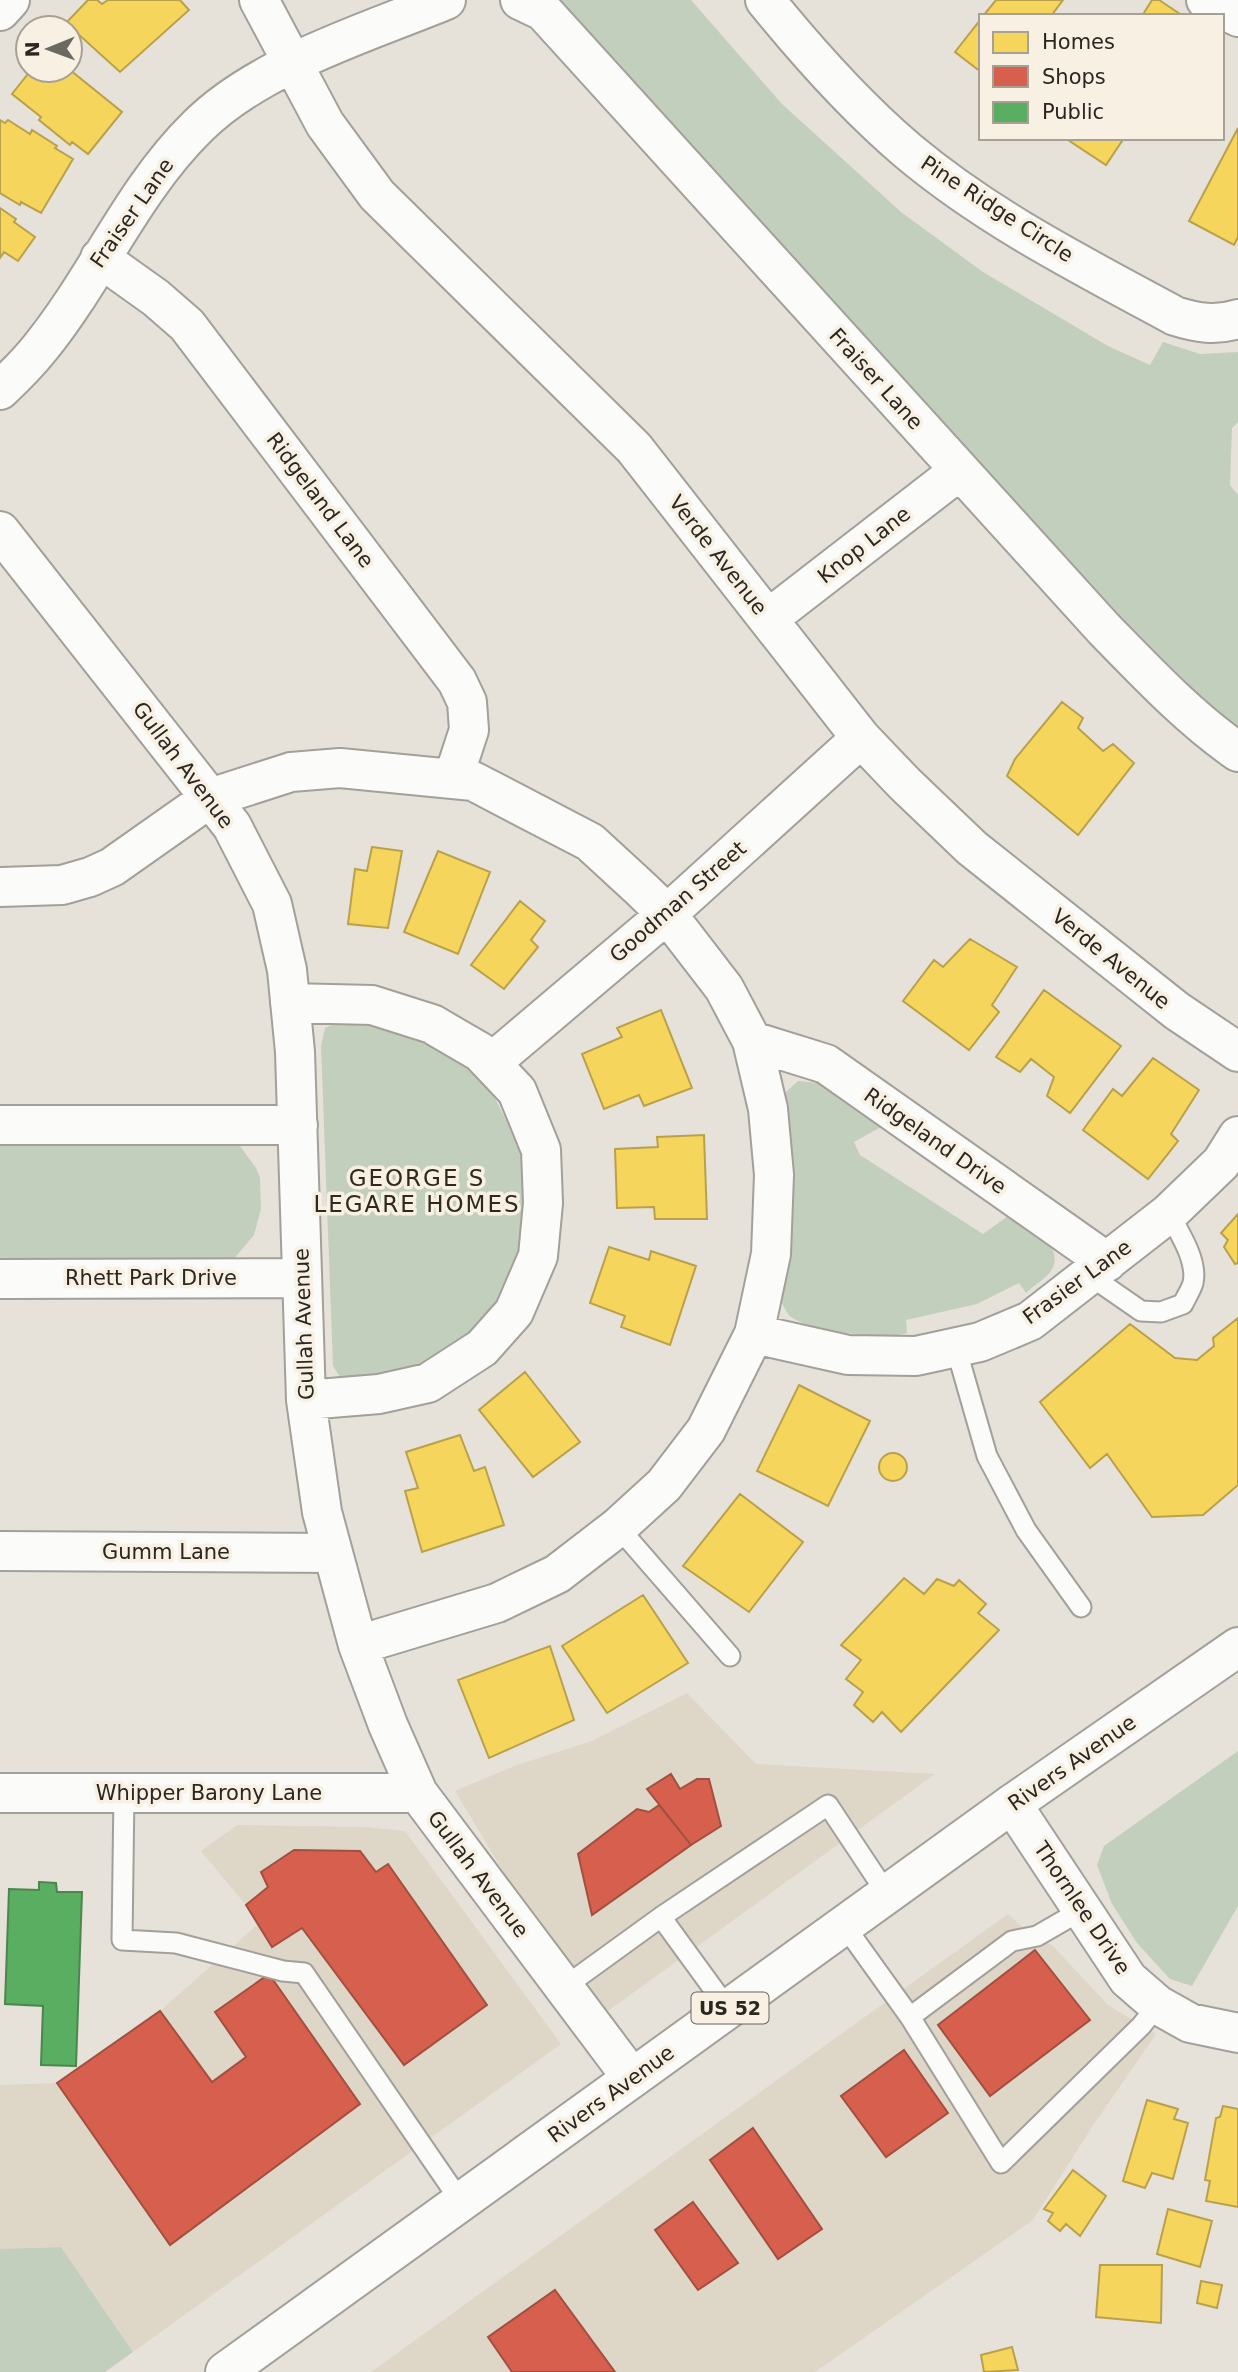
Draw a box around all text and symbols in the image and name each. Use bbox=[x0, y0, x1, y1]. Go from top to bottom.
north arrow bbox=[14, 14, 84, 84]
legend bbox=[979, 14, 1224, 140]
text: Homes bbox=[1042, 30, 1115, 54]
text: N bbox=[21, 41, 43, 57]
text: Shops bbox=[1042, 65, 1106, 89]
text: Public bbox=[1042, 100, 1104, 124]
street label: Pine Ridge Circle bbox=[916, 151, 1078, 267]
street label: Fraiser Lane bbox=[86, 154, 178, 272]
street label: Fraiser Lane bbox=[824, 323, 928, 435]
street label: Ridgeland Lane bbox=[261, 428, 379, 572]
street label: Verde Avenue bbox=[664, 491, 772, 619]
street label: Knop Lane bbox=[813, 501, 915, 589]
street label: Gullah Avenue bbox=[128, 697, 238, 833]
street label: Goodman Street bbox=[605, 836, 751, 968]
street label: Verde Avenue bbox=[1047, 904, 1175, 1014]
street label: Ridgeland Drive bbox=[859, 1083, 1011, 1199]
district label: GEORGE S LEGARE HOMES bbox=[313, 1165, 521, 1217]
street label: Frasier Lane bbox=[1018, 1235, 1136, 1329]
street label: Gullah Avenue bbox=[289, 1248, 319, 1400]
street label: Rhett Park Drive bbox=[65, 1266, 237, 1290]
street label: Gumm Lane bbox=[102, 1540, 230, 1564]
street label: Rivers Avenue bbox=[1004, 1710, 1140, 1816]
street label: Whipper Barony Lane bbox=[96, 1781, 322, 1805]
street label: Gullah Avenue bbox=[423, 1806, 533, 1942]
street label: Thornlee Drive bbox=[1028, 1836, 1135, 1979]
road number: US 52 bbox=[692, 1992, 768, 2024]
street label: Rivers Avenue bbox=[543, 2040, 679, 2148]

